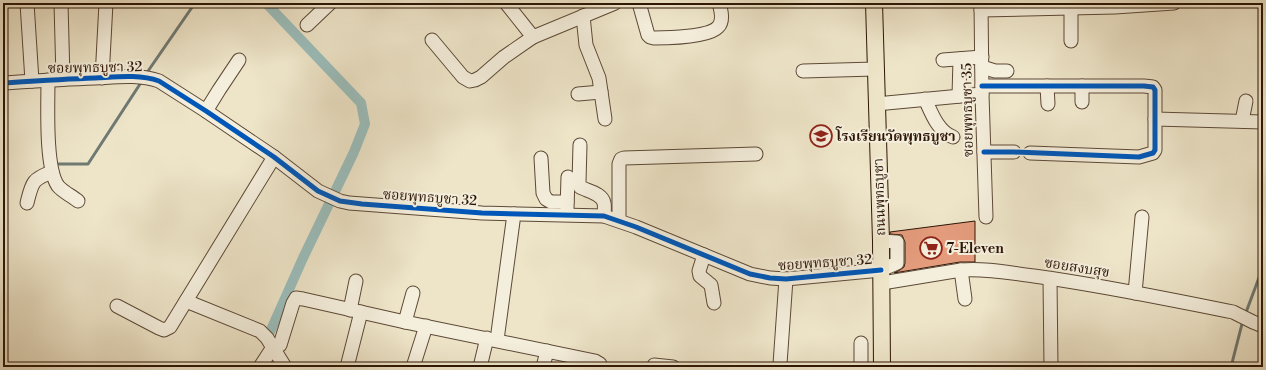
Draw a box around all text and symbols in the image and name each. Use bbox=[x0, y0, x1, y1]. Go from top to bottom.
street label: ซอยพุทธบูชา 32 bbox=[48, 58, 142, 78]
street label: ซอยพุทธบูชา 35 bbox=[958, 62, 978, 157]
school or university icon: โรงเรียนวัดพุทธบูชา bbox=[808, 123, 834, 149]
place label: โรงเรียนวัดพุทธบูชา bbox=[835, 126, 956, 146]
street label: ถนนพุทธบูชา bbox=[870, 158, 890, 236]
street label: ซอยพุทธบูชา 32 bbox=[382, 186, 478, 210]
supermarket icon: 7-Eleven bbox=[918, 235, 944, 261]
place label: 7-Eleven bbox=[946, 240, 1004, 258]
street label: ซอยพุทธบูชา 32 bbox=[777, 251, 873, 275]
street label: ซอยสงบสุข bbox=[1043, 254, 1111, 282]

